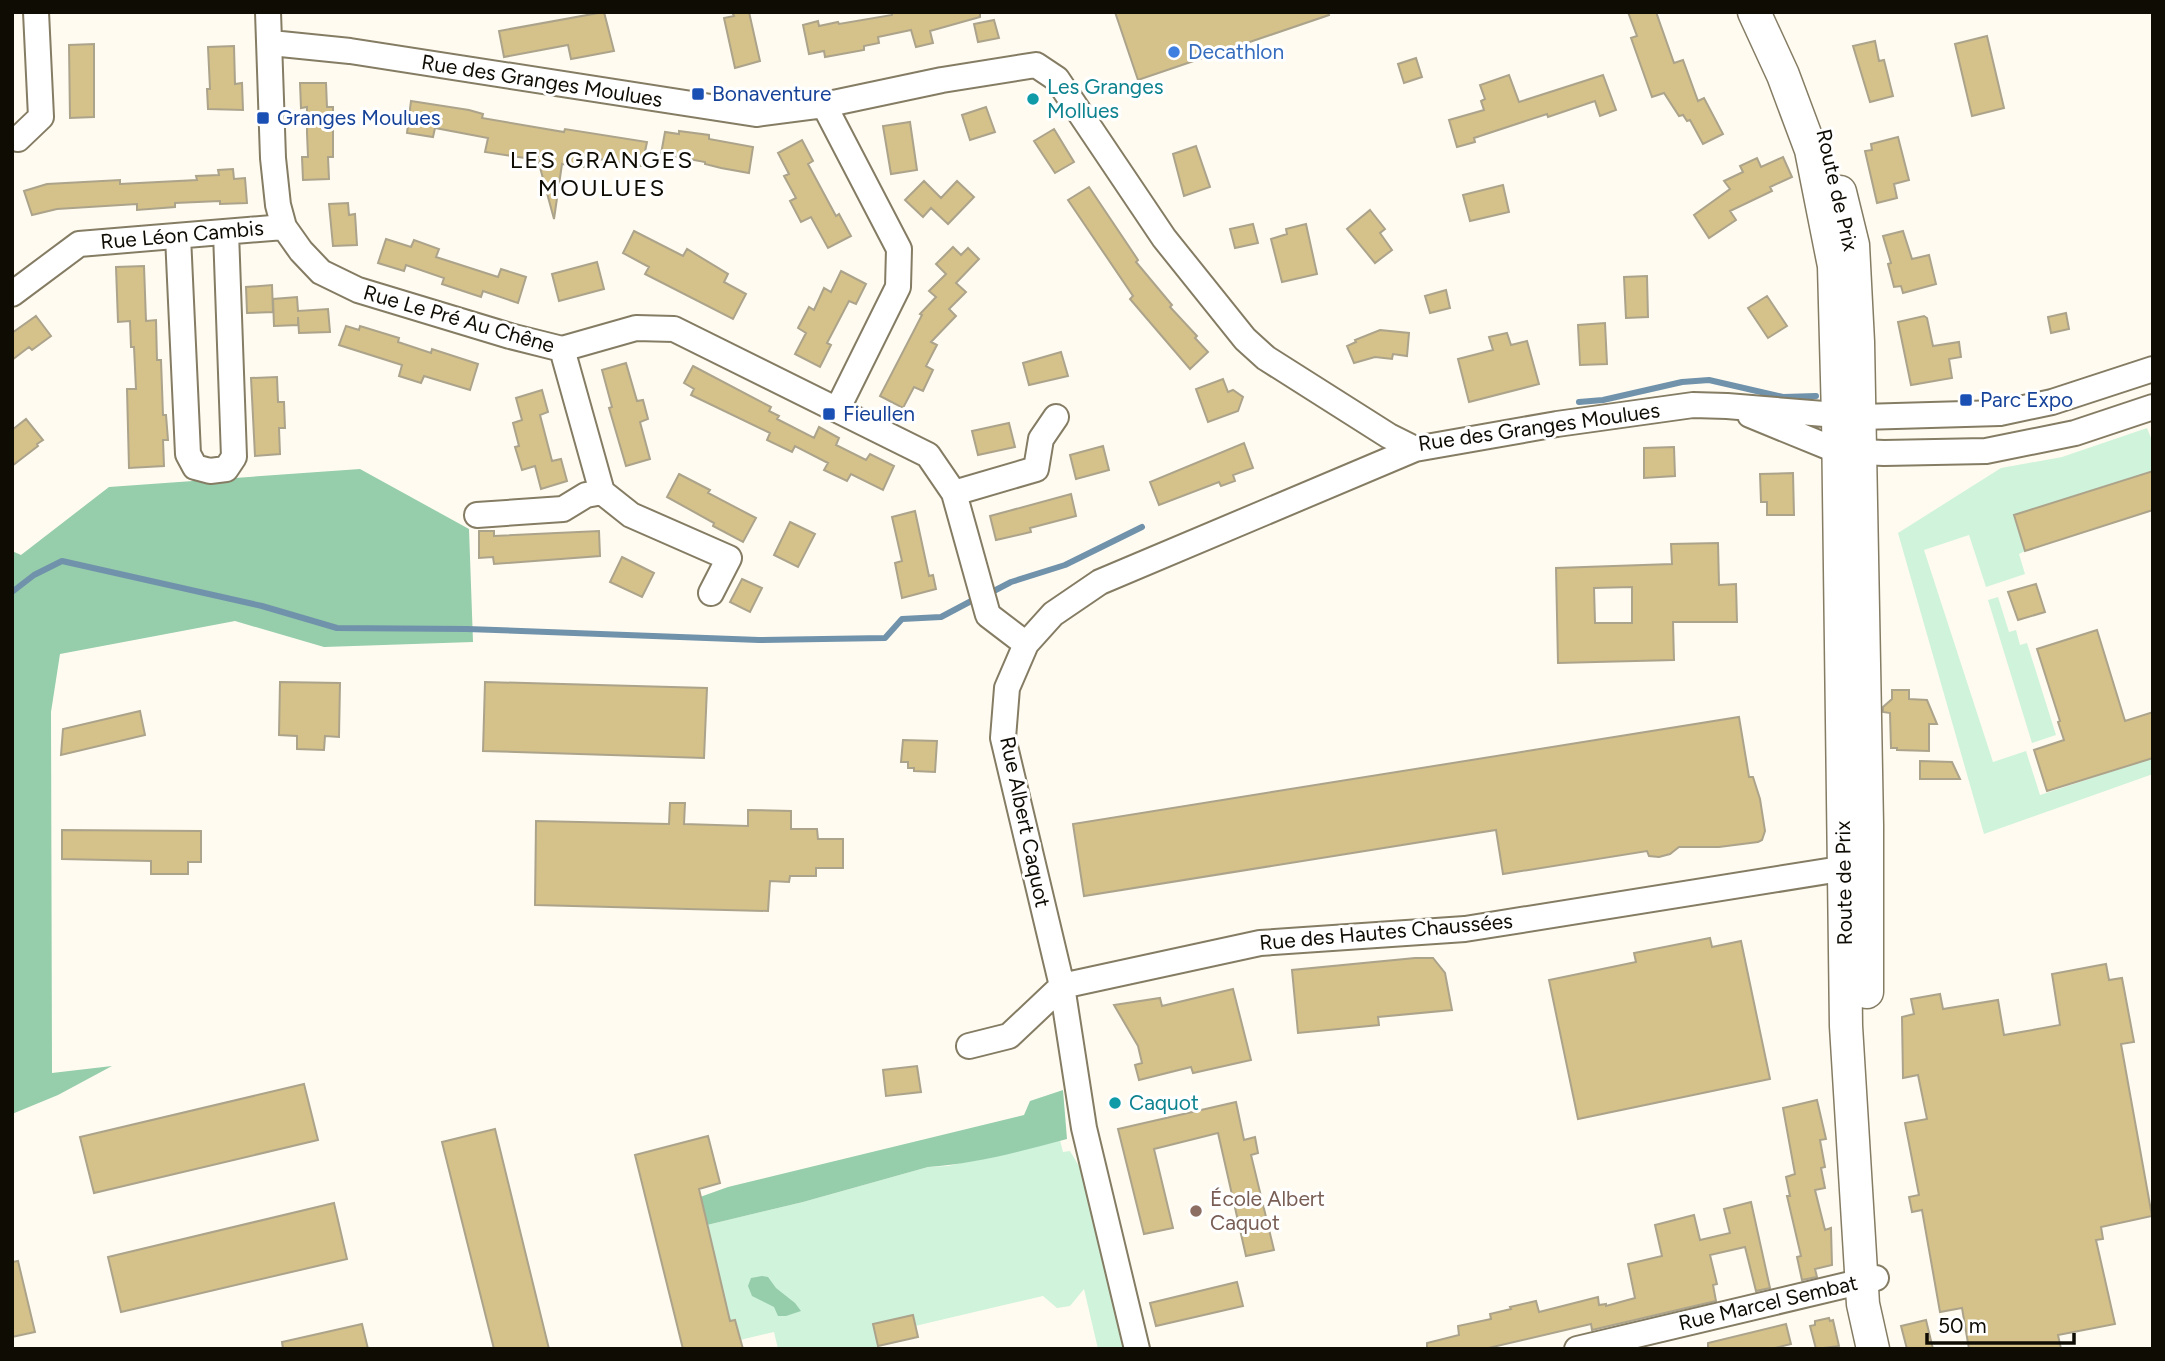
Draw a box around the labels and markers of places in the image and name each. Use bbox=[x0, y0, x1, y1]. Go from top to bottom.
place label: Decathlon bbox=[1188, 39, 1284, 64]
marker: Decathlon bbox=[1166, 44, 1182, 60]
place label: Les Granges Mollues bbox=[1047, 74, 1163, 123]
place label: Bonaventure bbox=[712, 81, 831, 106]
marker: Bonaventure bbox=[690, 86, 706, 102]
marker: Les Granges Mollues bbox=[1025, 91, 1041, 107]
place label: Granges Moulues bbox=[277, 105, 441, 130]
marker: Granges Moulues bbox=[255, 110, 271, 126]
place label: Parc Expo bbox=[1980, 387, 2073, 412]
marker: Parc Expo bbox=[1958, 392, 1974, 408]
place label: Fieullen bbox=[843, 401, 915, 426]
marker: Fieullen bbox=[821, 406, 837, 422]
place label: Caquot bbox=[1129, 1090, 1199, 1115]
marker: Caquot bbox=[1107, 1095, 1123, 1111]
place label: École Albert Caquot bbox=[1210, 1186, 1325, 1235]
marker: École Albert Caquot bbox=[1188, 1203, 1204, 1219]

